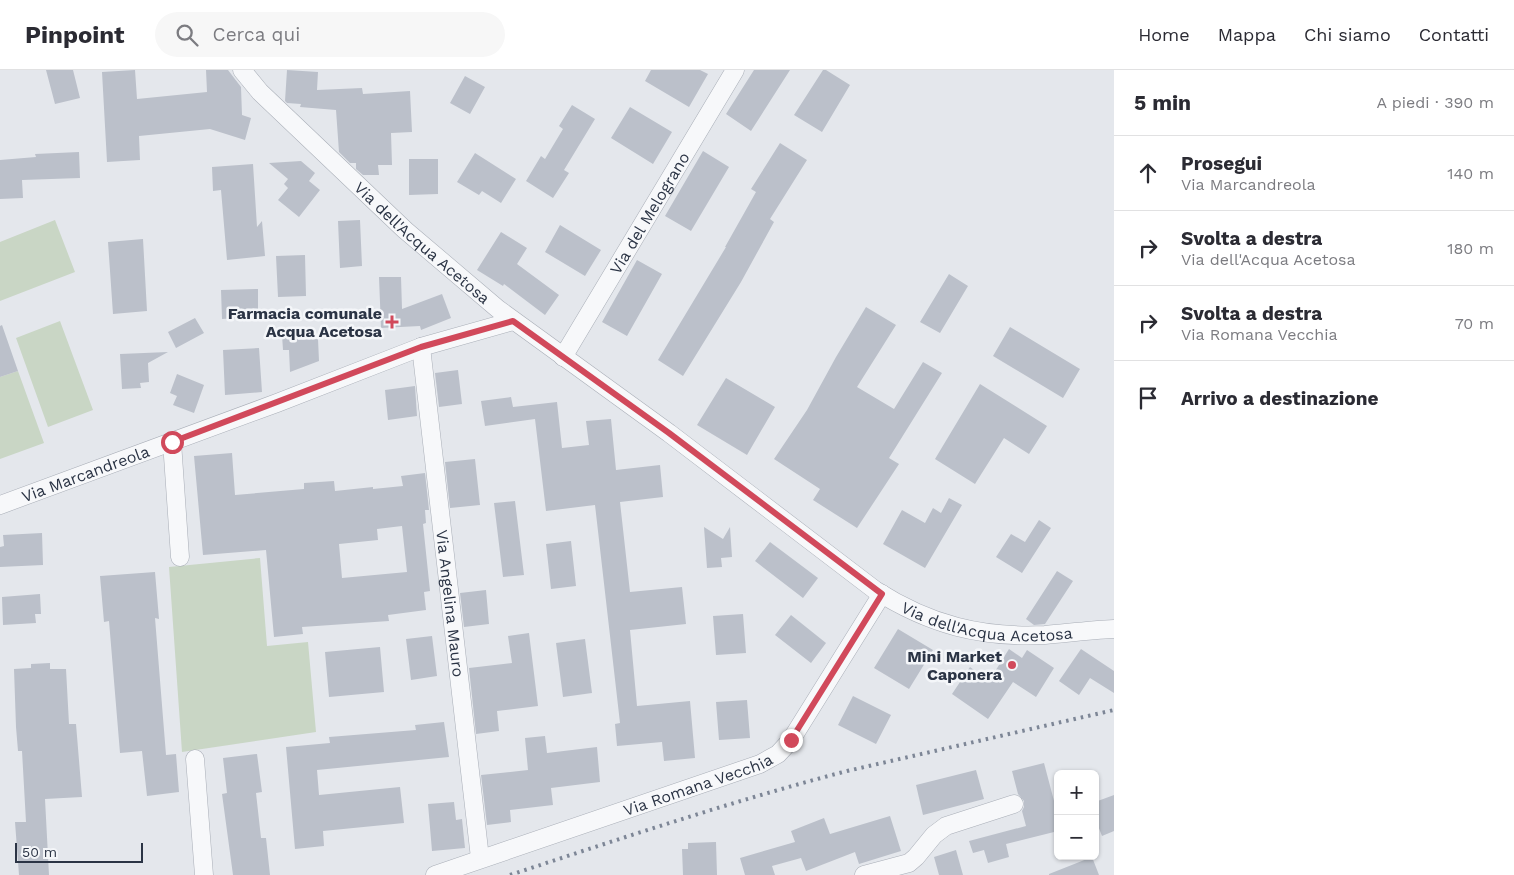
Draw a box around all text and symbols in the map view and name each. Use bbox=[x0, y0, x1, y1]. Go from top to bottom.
search box bbox=[155, 12, 505, 57]
text: Pinpoint bbox=[25, 21, 125, 49]
icon: search bbox=[173, 21, 201, 49]
text: Cerca qui bbox=[213, 23, 300, 46]
text: Home bbox=[1138, 24, 1190, 45]
text: Mappa bbox=[1218, 24, 1276, 45]
text: Chi siamo bbox=[1304, 24, 1391, 45]
text: Contatti bbox=[1419, 24, 1489, 45]
text: 5 min bbox=[1134, 90, 1191, 115]
text: A piedi · 390 m bbox=[1376, 93, 1494, 112]
street label: Via del Melograno bbox=[606, 149, 694, 277]
text: Prosegui bbox=[1181, 152, 1262, 175]
icon: ahead bbox=[1134, 159, 1162, 187]
text: 140 m bbox=[1447, 164, 1494, 183]
text: Via Marcandreola bbox=[1181, 175, 1316, 194]
street label: Via dell'Acqua Acetosa bbox=[350, 178, 494, 308]
text: Svolta a destra bbox=[1181, 227, 1322, 250]
icon: right bbox=[1134, 234, 1162, 262]
text: 180 m bbox=[1447, 239, 1494, 258]
text: Via dell'Acqua Acetosa bbox=[1181, 250, 1356, 269]
text: Svolta a destra bbox=[1181, 302, 1322, 325]
place label: Farmacia comunale Acqua Acetosa bbox=[228, 304, 383, 341]
icon: right bbox=[1134, 309, 1162, 337]
text: 70 m bbox=[1455, 314, 1494, 333]
marker: Farmacia comunale Acqua Acetosa bbox=[386, 316, 398, 328]
text: Via Romana Vecchia bbox=[1181, 325, 1338, 344]
icon: arrive bbox=[1134, 384, 1162, 412]
text: Arrivo a destinazione bbox=[1181, 387, 1378, 410]
route start bbox=[161, 431, 184, 454]
street label: Via Marcandreola bbox=[19, 442, 152, 506]
street label: Via Angelina Mauro bbox=[432, 529, 468, 678]
street label: Via dell'Acqua Acetosa bbox=[898, 598, 1073, 645]
place label: Mini Market Caponera bbox=[907, 647, 1003, 684]
marker: Mini Market Caponera bbox=[1006, 659, 1018, 671]
route end bbox=[780, 729, 803, 752]
street label: Via Romana Vecchia bbox=[621, 750, 776, 820]
map controls bbox=[1054, 770, 1099, 860]
button: + bbox=[1054, 770, 1099, 815]
button: − bbox=[1054, 815, 1099, 860]
scale bar bbox=[15, 840, 142, 863]
text: 50 m bbox=[22, 844, 57, 860]

